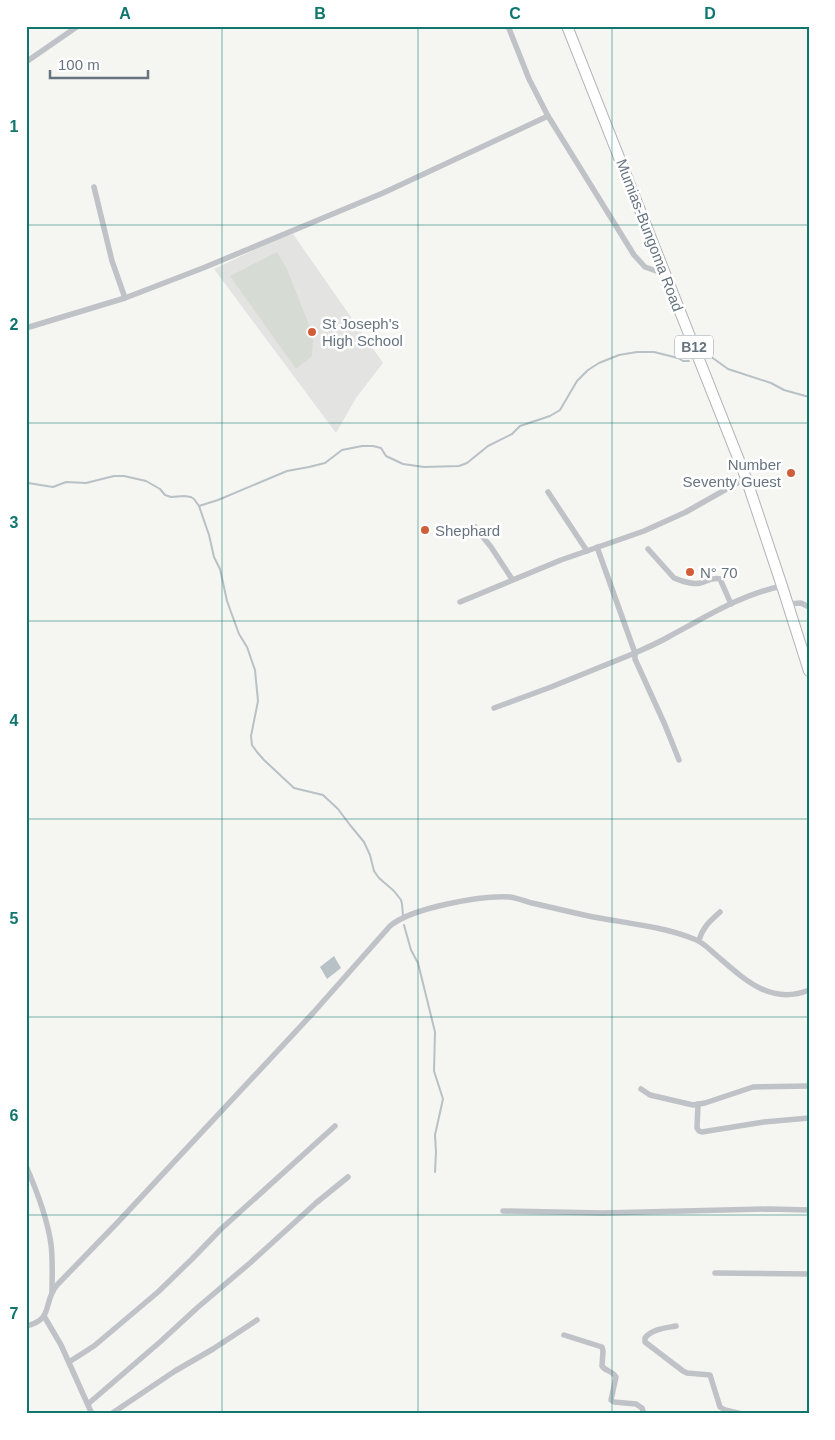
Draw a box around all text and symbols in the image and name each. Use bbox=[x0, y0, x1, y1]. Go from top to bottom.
text: A bbox=[119, 5, 131, 22]
text: B bbox=[314, 5, 326, 22]
text: C bbox=[509, 5, 521, 22]
text: D bbox=[704, 5, 716, 22]
scale bar bbox=[50, 48, 148, 80]
text: 100 m bbox=[58, 56, 100, 73]
text: 1 bbox=[10, 118, 19, 135]
street label: Mumias-Bungoma Road bbox=[613, 156, 687, 314]
place label: St Joseph's High School bbox=[322, 315, 403, 349]
text: 2 bbox=[10, 316, 19, 333]
marker: St Joseph's High School bbox=[306, 326, 318, 338]
road number: B12 bbox=[675, 336, 713, 358]
place label: Number Seventy Guest bbox=[683, 456, 782, 490]
marker: Number Seventy Guest bbox=[785, 467, 797, 479]
text: 3 bbox=[10, 514, 19, 531]
place label: Shephard bbox=[435, 522, 500, 539]
marker: Shephard bbox=[419, 524, 431, 536]
place label: N° 70 bbox=[700, 564, 738, 581]
marker: N° 70 bbox=[684, 566, 696, 578]
text: 4 bbox=[10, 712, 19, 729]
text: 5 bbox=[10, 910, 19, 927]
text: 6 bbox=[10, 1107, 19, 1124]
text: 7 bbox=[10, 1305, 19, 1322]

